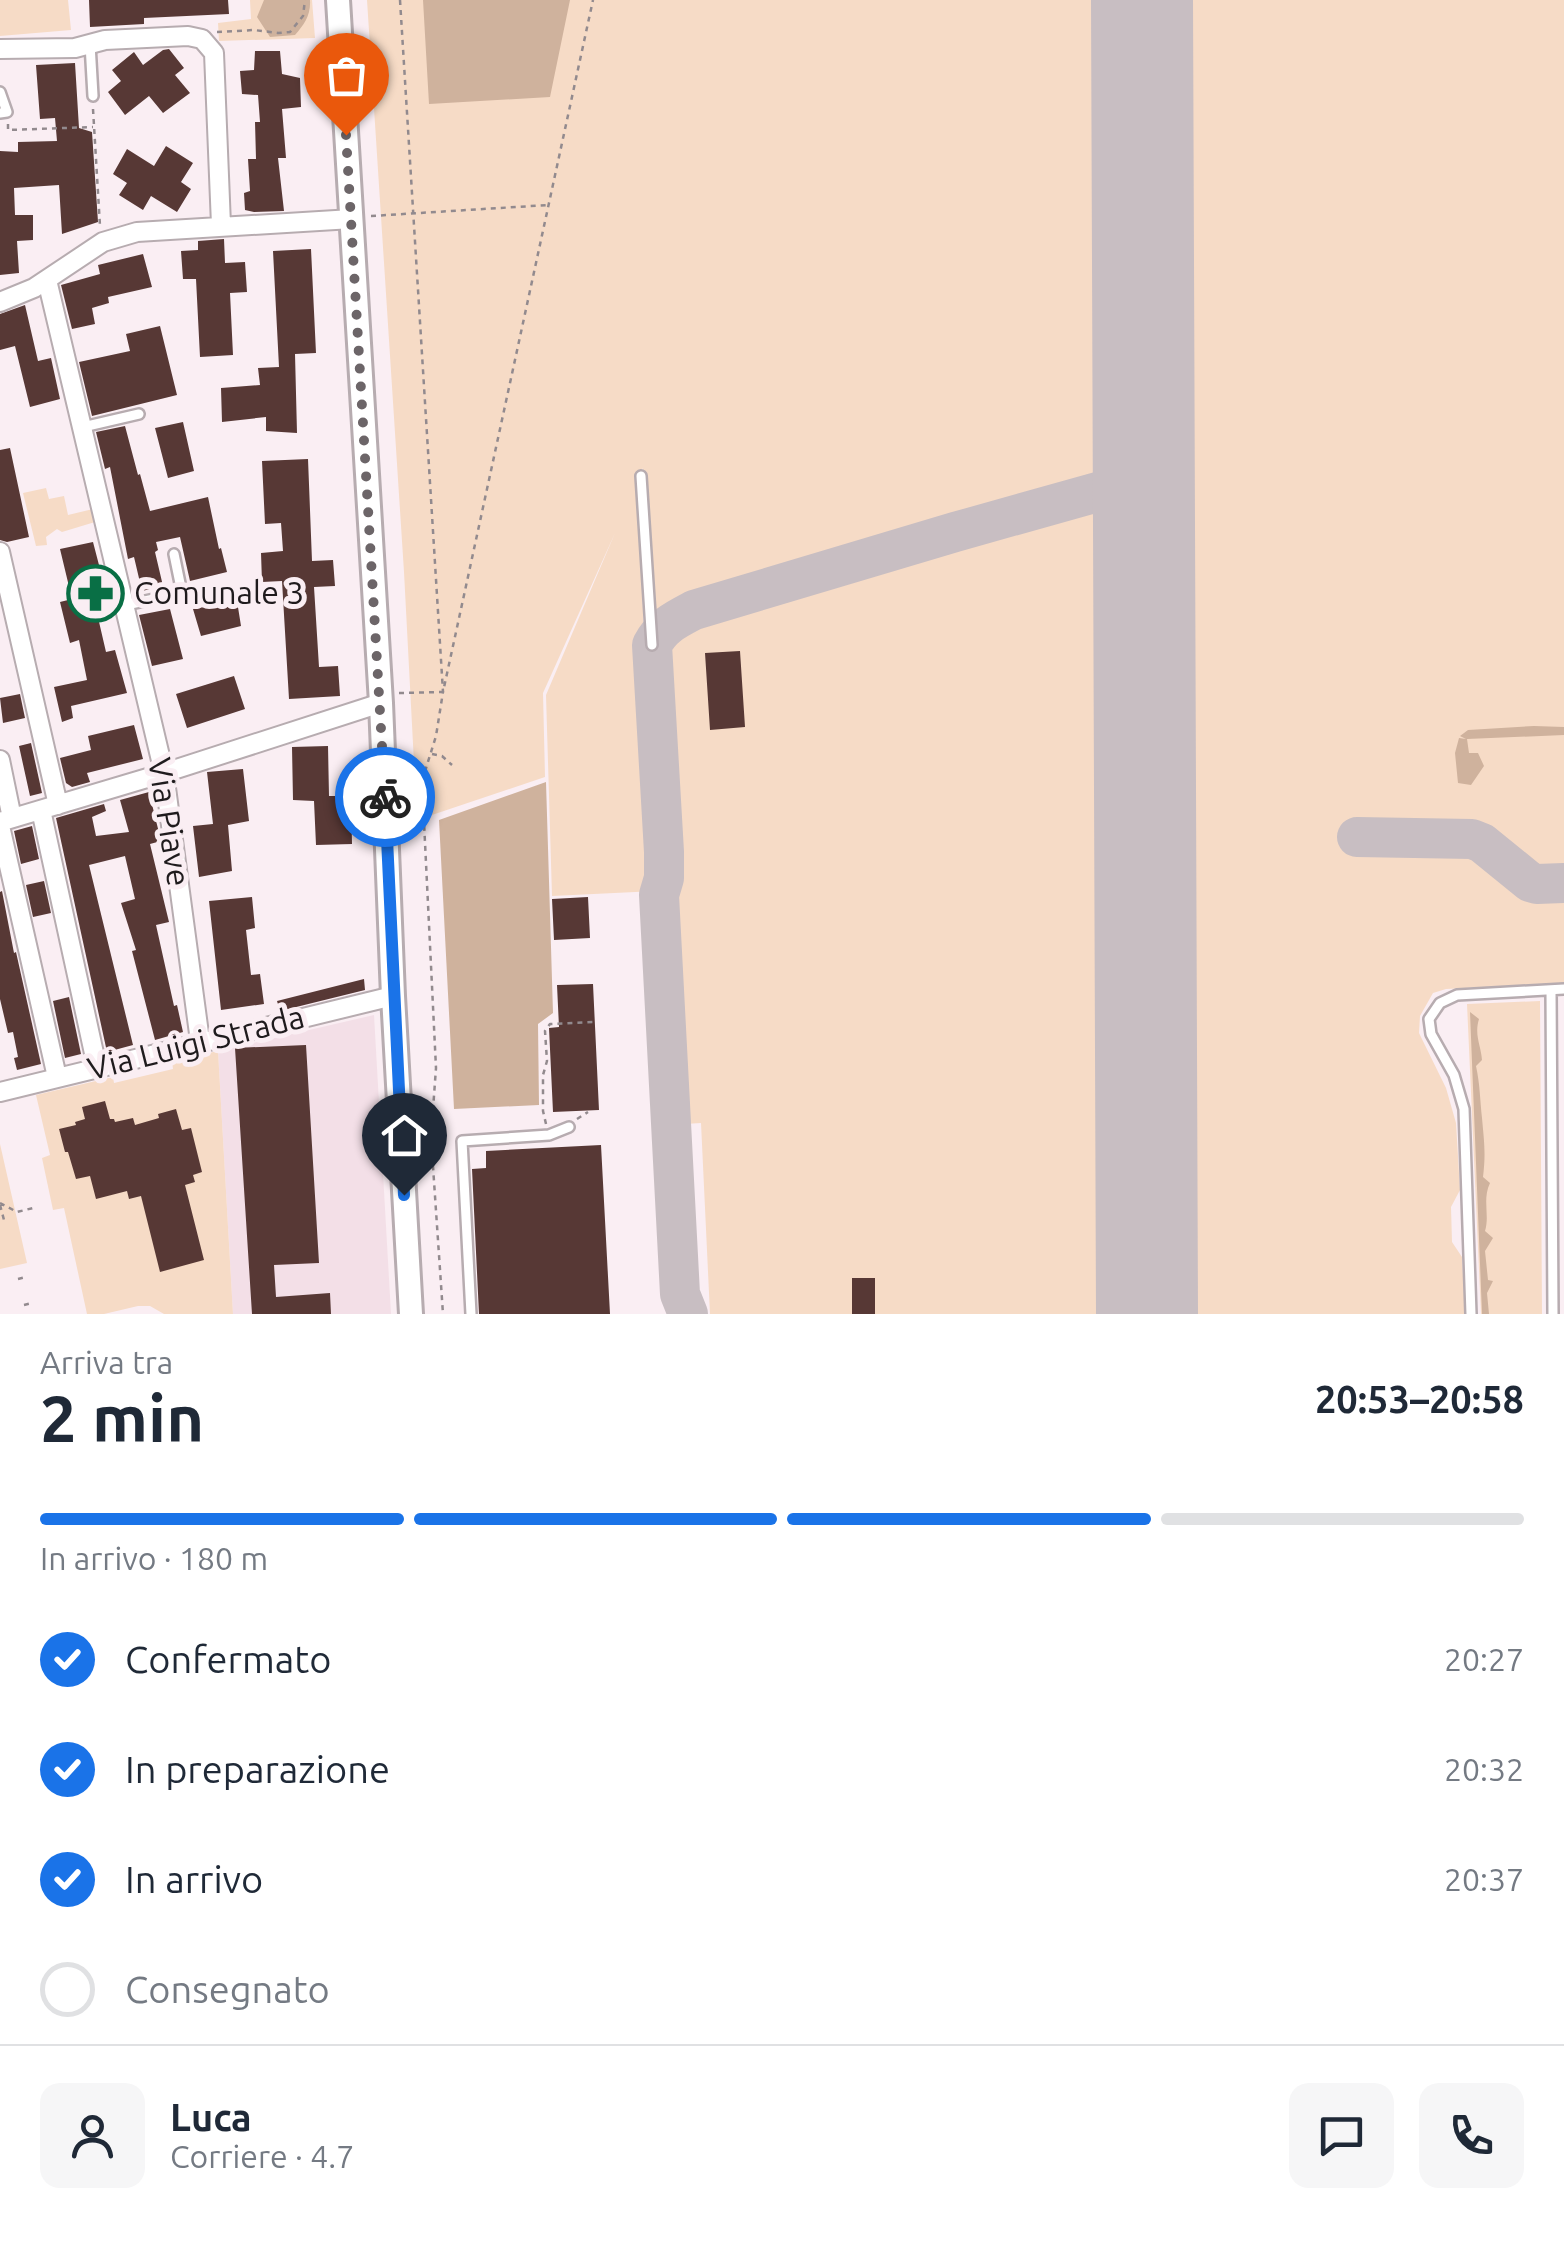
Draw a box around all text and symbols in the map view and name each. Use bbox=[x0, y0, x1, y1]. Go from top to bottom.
pin bbox=[304, 33, 389, 136]
icon: bag bbox=[319, 48, 374, 103]
pharmacy icon: Comunale 3 bbox=[65, 563, 125, 623]
place label: Comunale 3 bbox=[134, 574, 304, 610]
courier bbox=[335, 747, 435, 847]
street label: Via Piave bbox=[142, 755, 198, 889]
icon: bike bbox=[358, 770, 413, 825]
street label: Via Luigi Strada bbox=[84, 998, 308, 1086]
pin bbox=[362, 1093, 447, 1196]
icon: home bbox=[377, 1108, 432, 1163]
text: Arriva tra bbox=[40, 1344, 173, 1380]
text: 20:53–20:58 bbox=[1315, 1378, 1524, 1420]
text: 2 min bbox=[40, 1381, 204, 1454]
text: In arrivo · 180 m bbox=[40, 1540, 268, 1576]
icon: check bbox=[40, 1632, 95, 1687]
text: Confermato bbox=[125, 1638, 331, 1680]
text: 20:27 bbox=[1444, 1641, 1524, 1677]
icon: check bbox=[40, 1742, 95, 1797]
text: In preparazione bbox=[125, 1748, 390, 1790]
text: 20:32 bbox=[1444, 1751, 1524, 1787]
icon: check bbox=[40, 1852, 95, 1907]
text: In arrivo bbox=[125, 1858, 263, 1900]
text: 20:37 bbox=[1444, 1861, 1524, 1897]
text: Consegnato bbox=[125, 1968, 330, 2010]
button: person bbox=[40, 2083, 145, 2188]
button: chat bbox=[1289, 2083, 1394, 2188]
button: phone bbox=[1419, 2083, 1524, 2188]
text: Luca bbox=[170, 2096, 252, 2138]
text: Corriere · 4.7 bbox=[170, 2138, 354, 2174]

